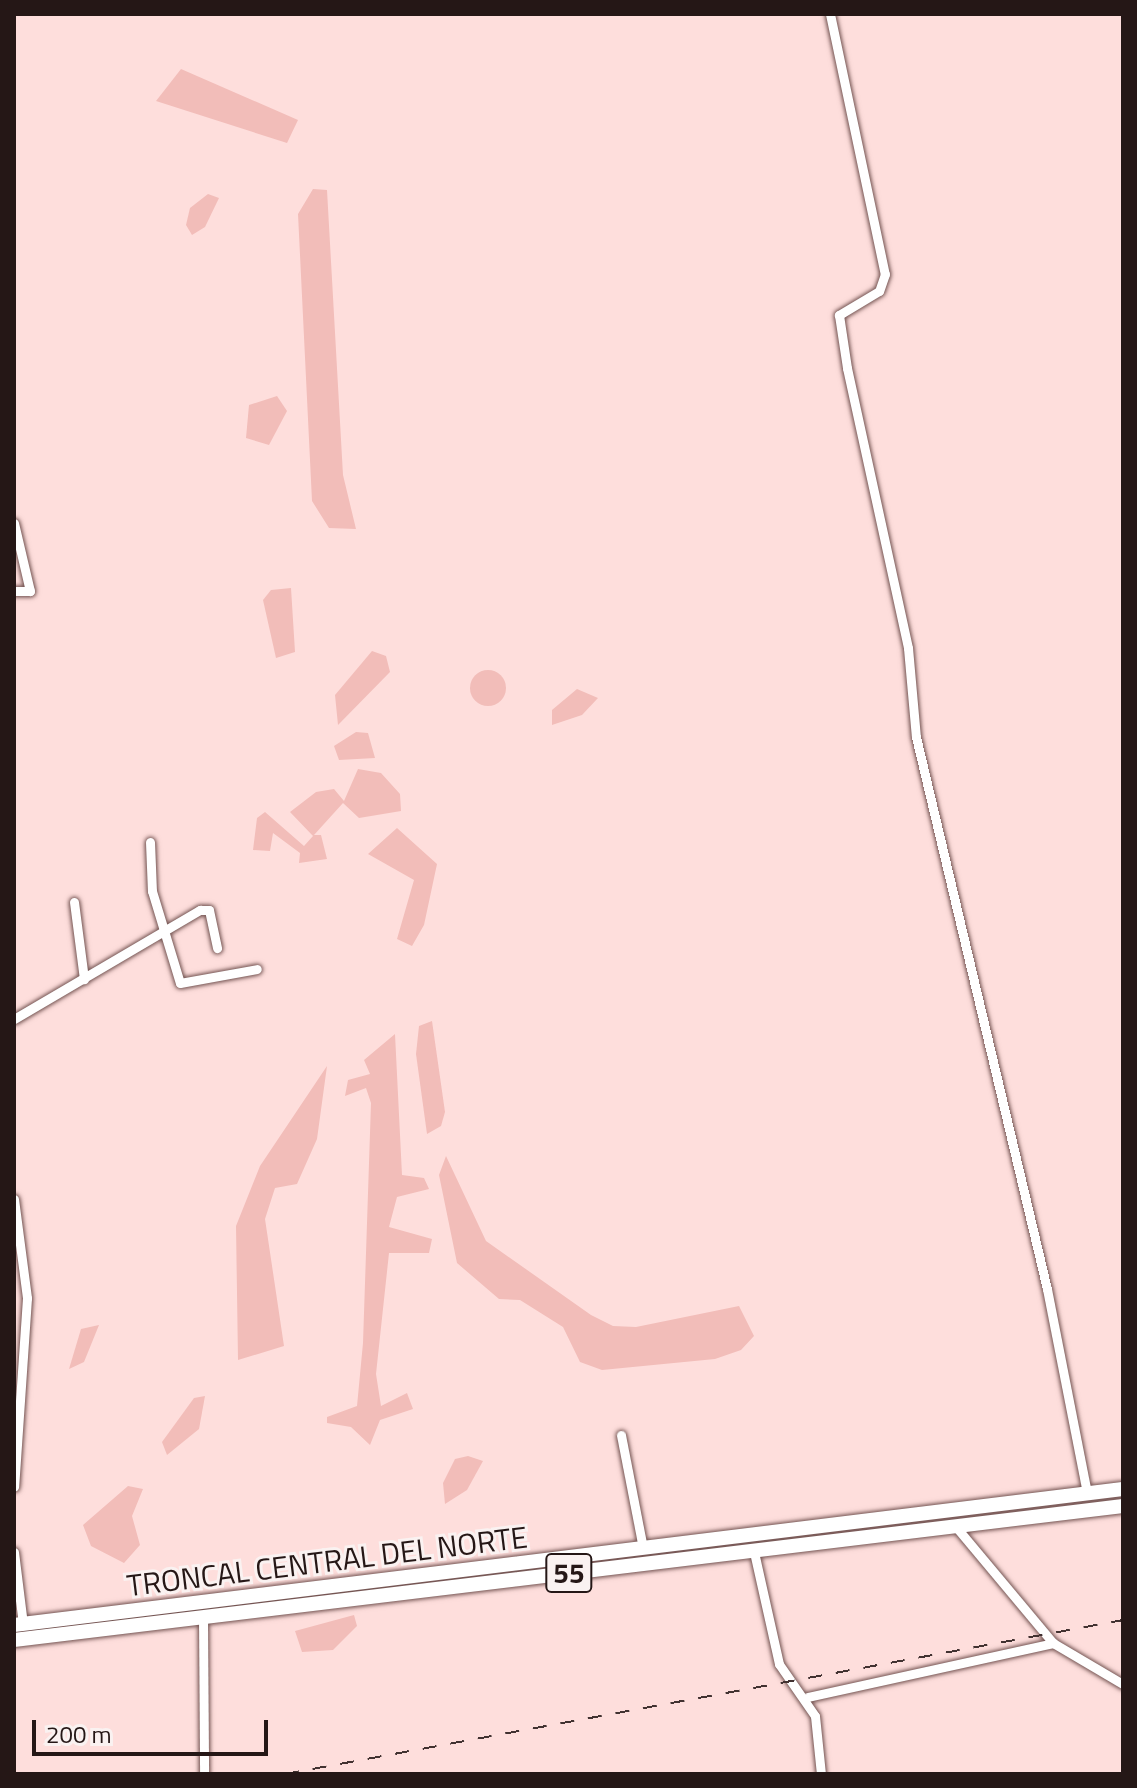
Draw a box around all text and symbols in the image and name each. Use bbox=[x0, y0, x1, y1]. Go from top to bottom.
street label: TRONCAL CENTRAL DEL NORTE bbox=[125, 1519, 529, 1603]
road number: 55 bbox=[545, 1549, 593, 1597]
scale bar bbox=[36, 1704, 272, 1754]
text: 200 m bbox=[46, 1716, 112, 1752]

